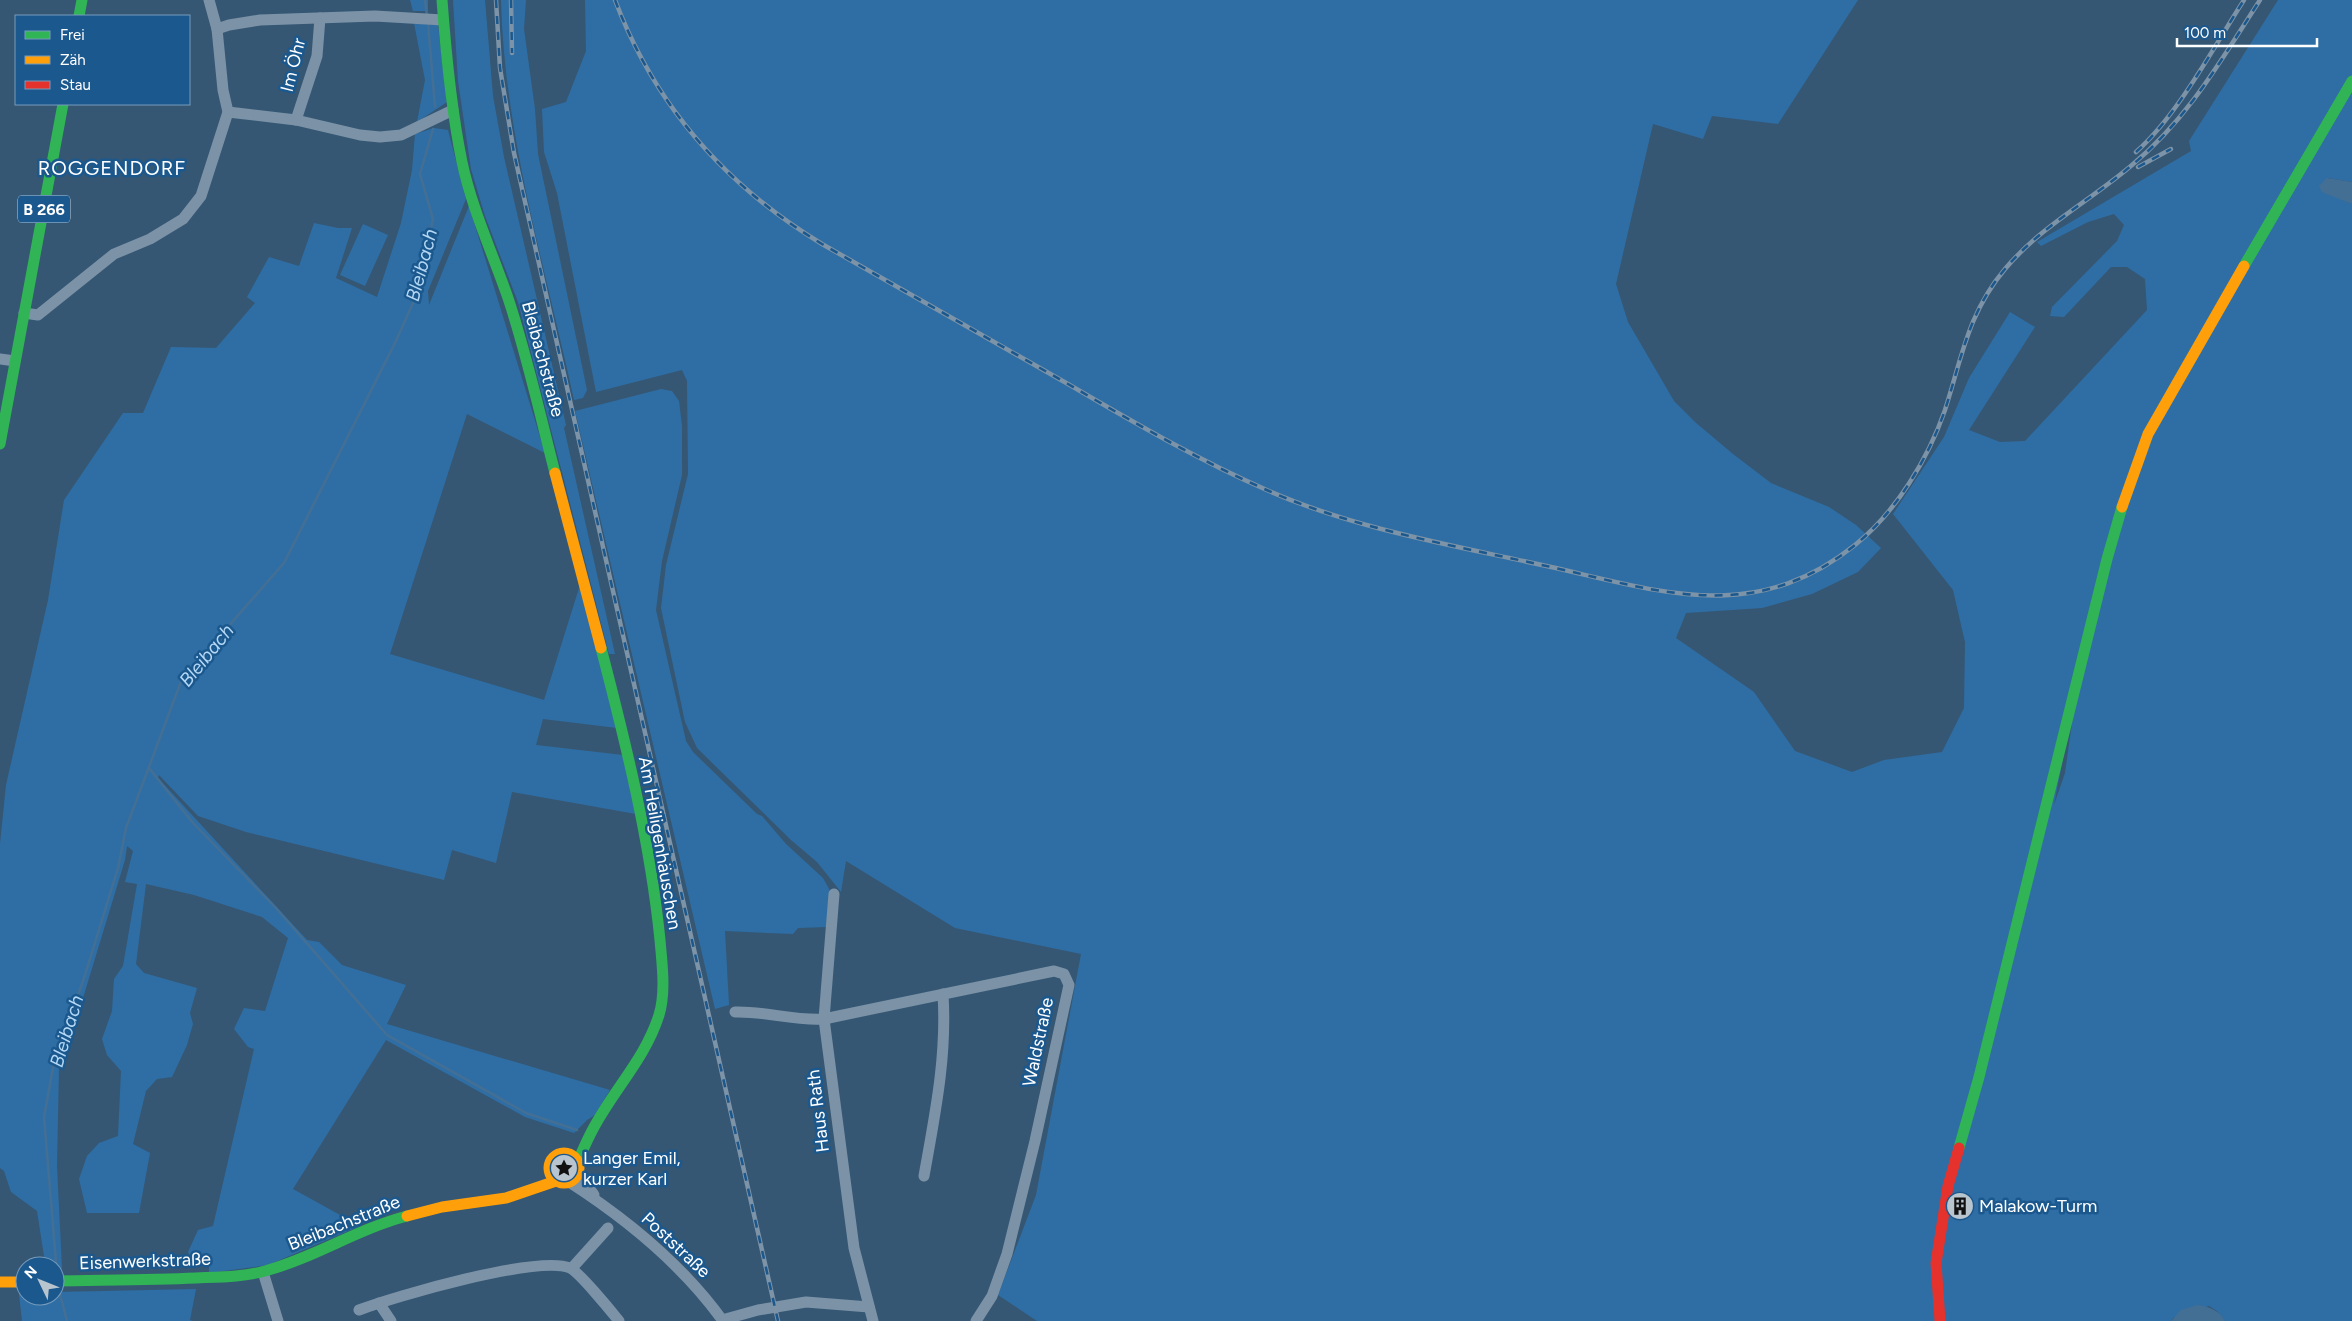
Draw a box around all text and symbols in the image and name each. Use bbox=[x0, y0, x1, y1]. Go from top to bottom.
legend bbox=[15, 15, 190, 105]
scale bar bbox=[2177, 15, 2317, 47]
text: 100 m bbox=[2184, 24, 2226, 42]
text: Frei bbox=[60, 26, 85, 44]
street label: Im Öhr bbox=[276, 36, 310, 94]
text: Zäh bbox=[60, 51, 86, 69]
text: Stau bbox=[60, 76, 91, 94]
district label: ROGGENDORF bbox=[38, 156, 186, 180]
road number: B 266 bbox=[18, 195, 70, 222]
water label: Bleibach bbox=[401, 226, 442, 304]
street label: Bleibachstraße bbox=[517, 299, 569, 419]
water label: Bleibach bbox=[174, 619, 239, 691]
street label: Am Heiligenhäuschen bbox=[634, 755, 686, 931]
water label: Bleibach bbox=[45, 992, 88, 1070]
street label: Waldstraße bbox=[1018, 995, 1058, 1089]
street label: Haus Rath bbox=[802, 1069, 834, 1153]
place label: Langer Emil, kurzer Karl bbox=[583, 1147, 681, 1190]
place icon: Langer Emil, kurzer Karl bbox=[549, 1153, 579, 1183]
street label: Bleibachstraße bbox=[285, 1190, 403, 1255]
building icon: Malakow-Turm bbox=[1945, 1191, 1975, 1221]
place label: Malakow-Turm bbox=[1979, 1195, 2097, 1217]
street label: Poststraße bbox=[637, 1208, 715, 1283]
street label: Eisenwerkstraße bbox=[79, 1248, 211, 1274]
north arrow bbox=[15, 1256, 65, 1306]
text: N bbox=[21, 1263, 41, 1282]

